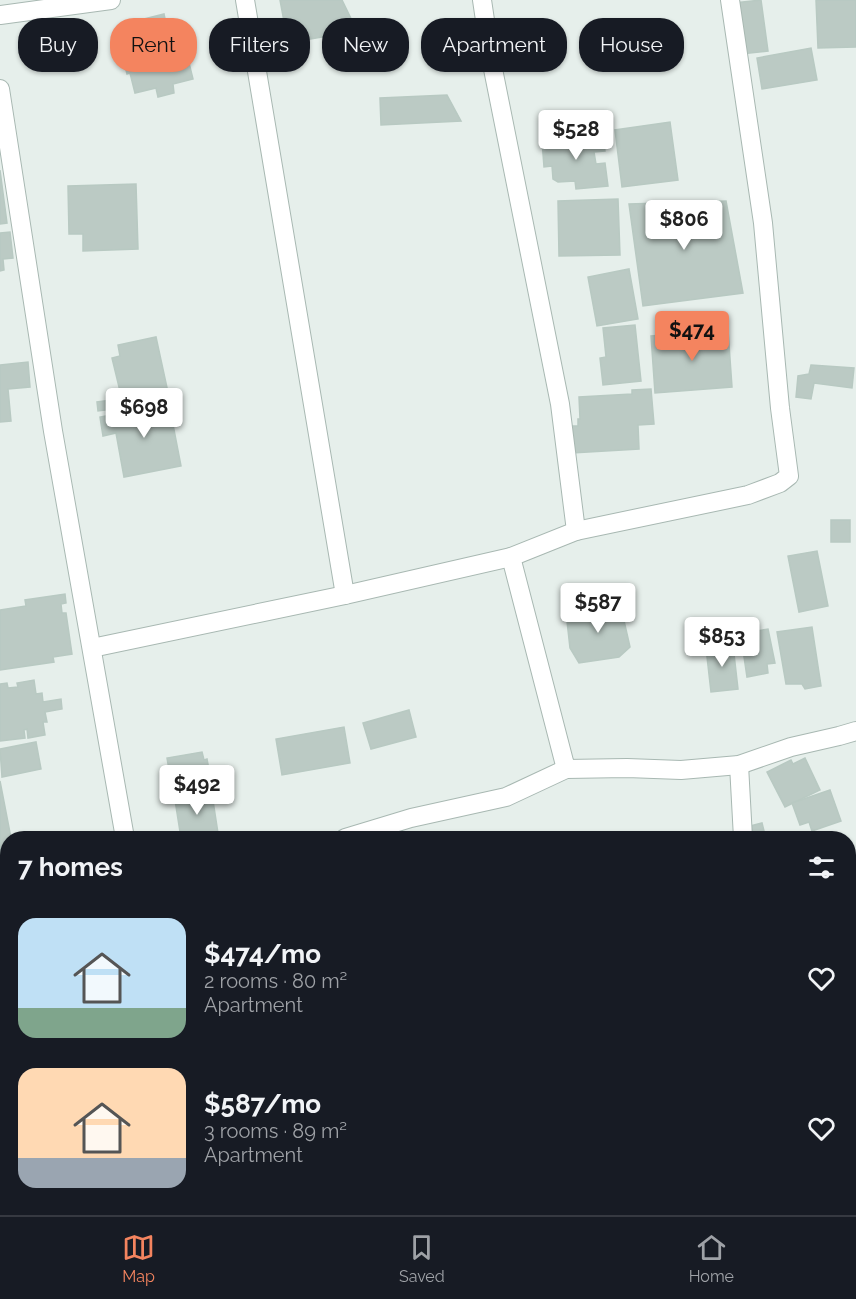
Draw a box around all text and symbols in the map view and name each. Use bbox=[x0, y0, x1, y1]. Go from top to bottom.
chip: Buy bbox=[18, 18, 98, 72]
chip: Rent bbox=[110, 18, 197, 72]
chip: Filters bbox=[209, 18, 310, 72]
chip: New bbox=[322, 18, 409, 72]
chip: Apartment bbox=[421, 18, 567, 72]
chip: House bbox=[579, 18, 684, 72]
pin: $528 bbox=[540, 110, 612, 161]
text: $528 bbox=[552, 117, 600, 141]
pin: $806 bbox=[648, 200, 720, 251]
text: $806 bbox=[659, 207, 709, 231]
pin: $474 bbox=[656, 311, 728, 362]
text: $474 bbox=[669, 318, 715, 342]
pin: $698 bbox=[108, 388, 180, 439]
text: $698 bbox=[120, 395, 168, 419]
pin: $587 bbox=[562, 583, 634, 634]
text: $587 bbox=[574, 590, 622, 614]
pin: $853 bbox=[686, 617, 758, 668]
text: $853 bbox=[699, 624, 746, 648]
pin: $492 bbox=[161, 765, 233, 816]
text: $492 bbox=[173, 772, 221, 796]
icon: filters bbox=[805, 851, 838, 884]
text: 7 homes bbox=[18, 852, 123, 882]
text: $474/mo bbox=[204, 939, 321, 969]
icon: home bbox=[66, 942, 138, 1014]
icon: heart bbox=[805, 962, 838, 995]
text: 2 rooms · 80 m² bbox=[204, 969, 347, 993]
text: Apartment bbox=[204, 993, 303, 1017]
text: $587/mo bbox=[204, 1089, 321, 1119]
icon: home bbox=[66, 1092, 138, 1164]
icon: heart bbox=[805, 1112, 838, 1145]
text: 3 rooms · 89 m² bbox=[204, 1119, 347, 1143]
text: Apartment bbox=[204, 1143, 303, 1167]
tab: Map bbox=[122, 1231, 155, 1286]
tab: Saved bbox=[399, 1231, 445, 1286]
tab: Home bbox=[689, 1231, 734, 1286]

